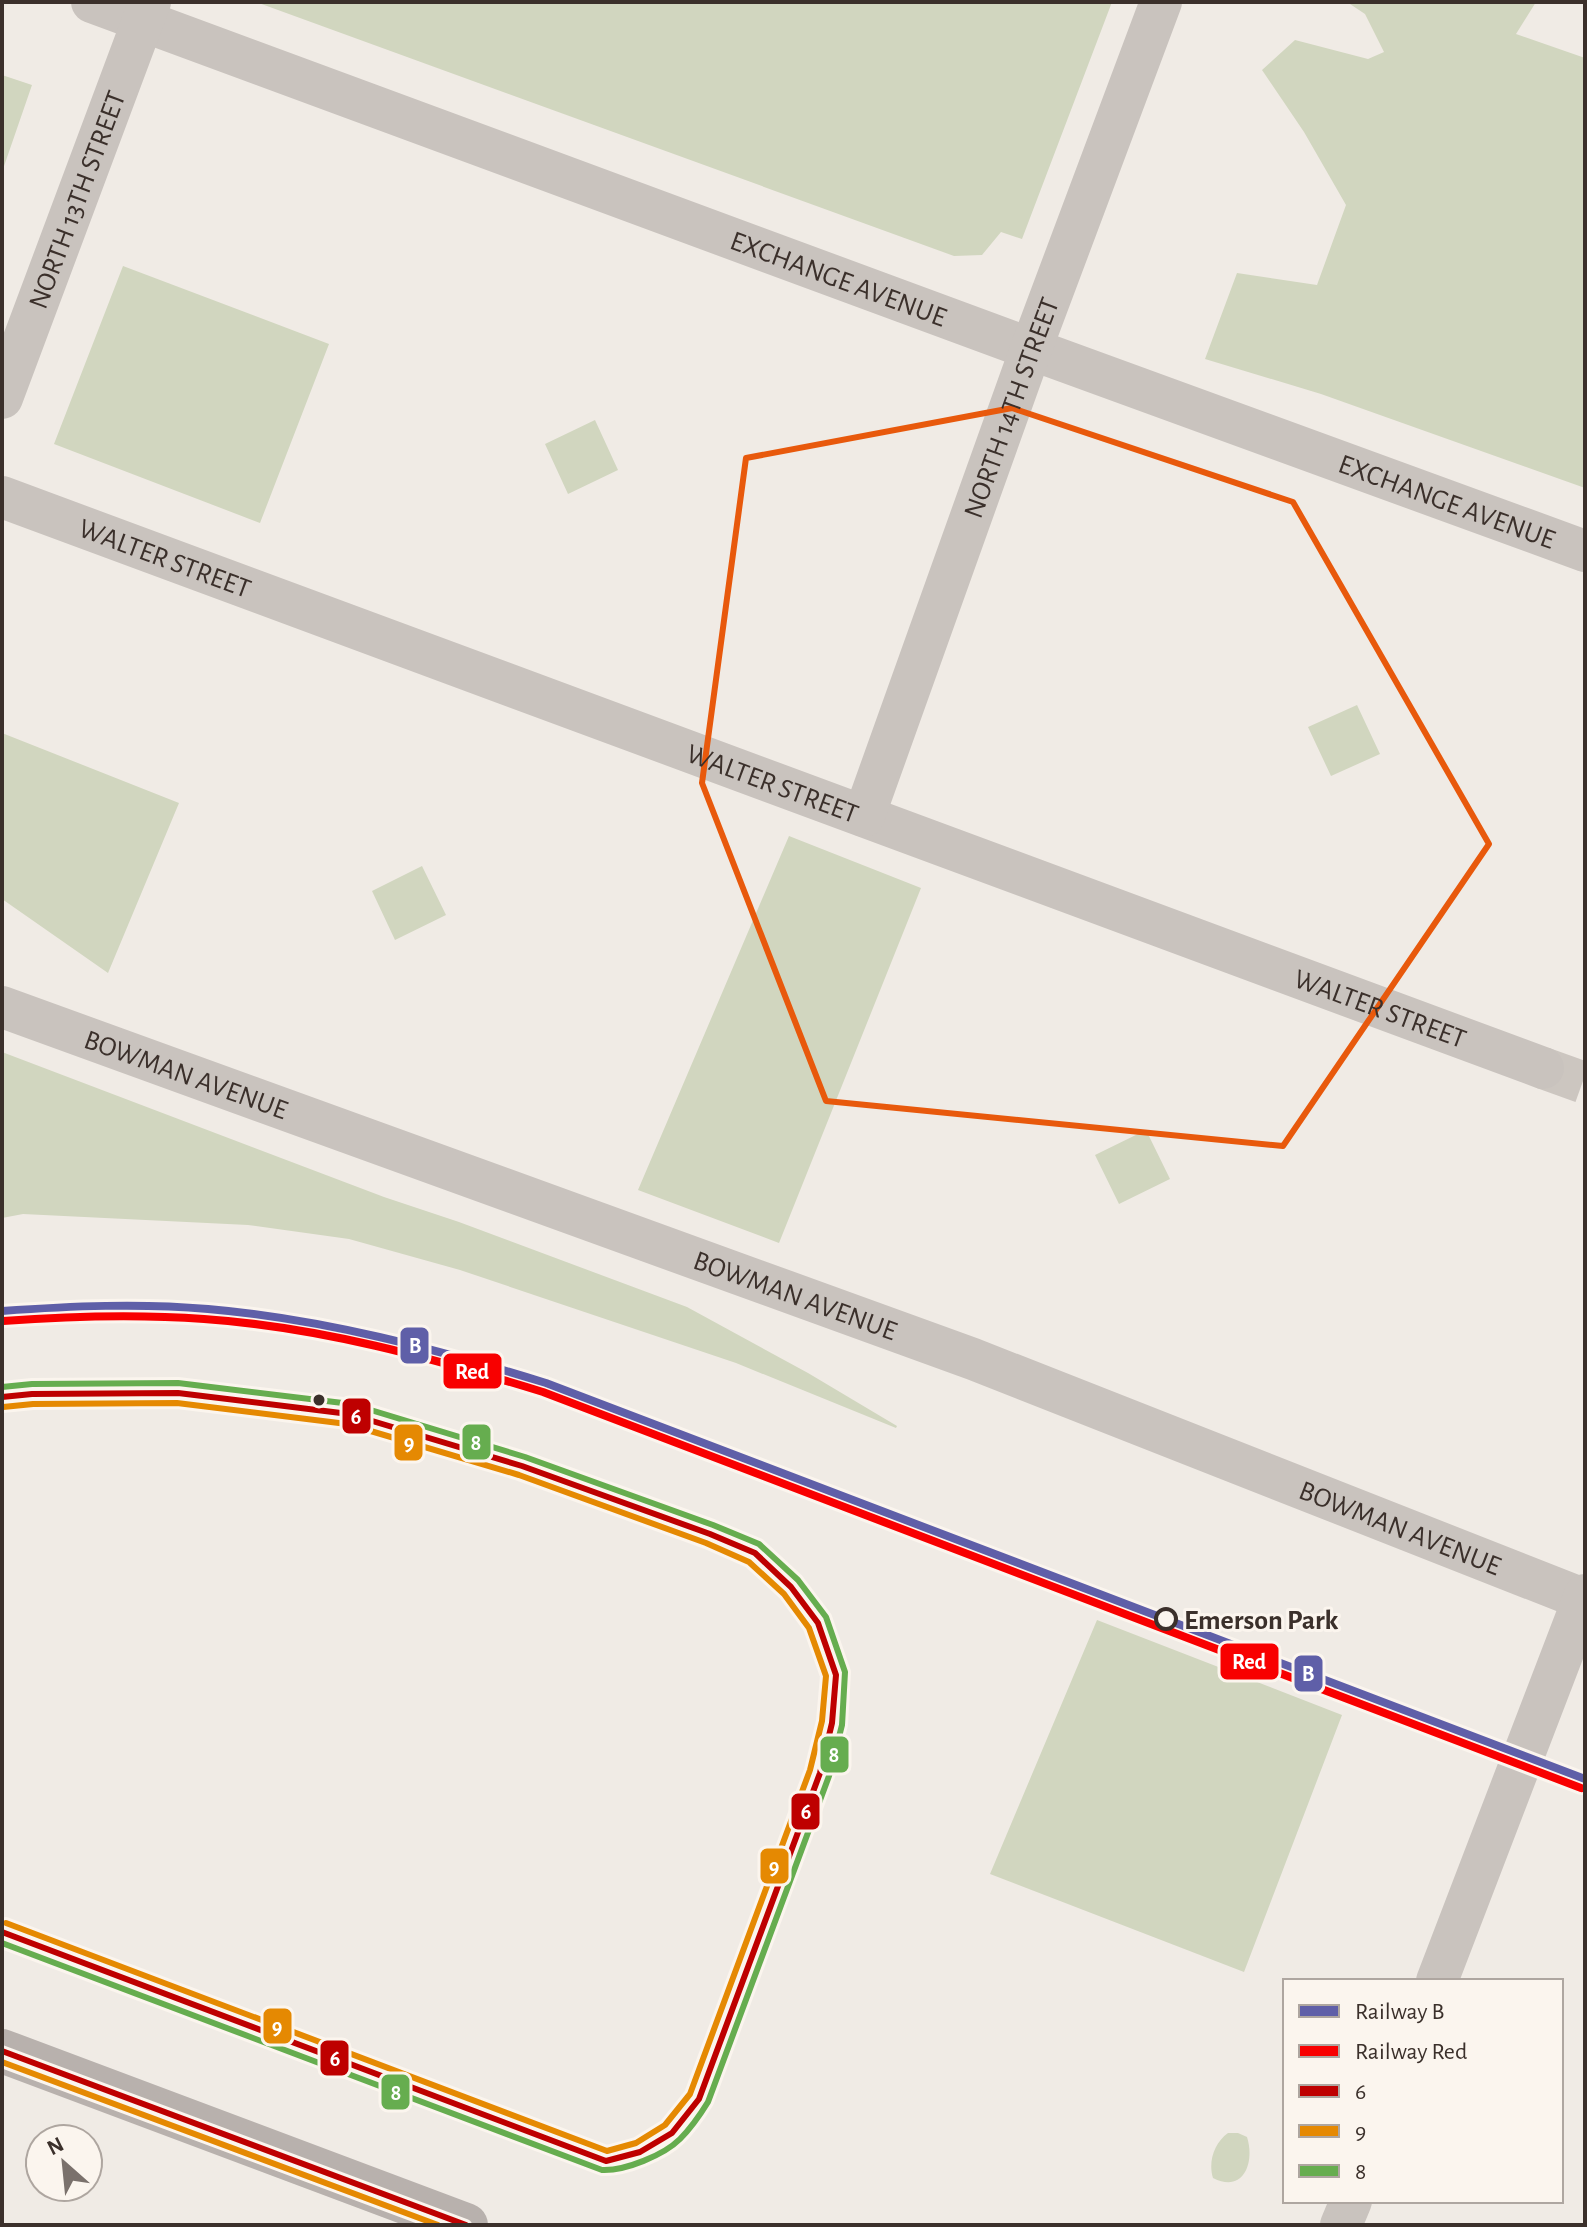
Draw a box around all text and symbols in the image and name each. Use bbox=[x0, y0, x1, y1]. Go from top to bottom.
street label: NORTH 13TH STREET bbox=[25, 87, 132, 313]
street label: EXCHANGE AVENUE bbox=[726, 227, 950, 332]
street label: NORTH 14TH STREET bbox=[960, 294, 1065, 522]
street label: EXCHANGE AVENUE bbox=[1335, 450, 1558, 555]
street label: WALTER STREET bbox=[75, 515, 254, 604]
street label: WALTER STREET bbox=[682, 740, 862, 829]
street label: WALTER STREET bbox=[1290, 965, 1470, 1054]
street label: BOWMAN AVENUE bbox=[80, 1026, 291, 1125]
street label: BOWMAN AVENUE bbox=[689, 1247, 900, 1346]
line badge: B bbox=[399, 1326, 430, 1365]
text: B bbox=[409, 1335, 422, 1357]
line badge: Red bbox=[442, 1352, 503, 1390]
text: Red bbox=[455, 1361, 490, 1383]
unlabelled marker bbox=[311, 1392, 327, 1408]
line badge: 6 bbox=[341, 1397, 372, 1435]
text: 6 bbox=[351, 1406, 361, 1428]
line badge: 9 bbox=[393, 1423, 424, 1462]
line badge: 8 bbox=[461, 1423, 492, 1461]
text: 9 bbox=[404, 1432, 414, 1454]
text: 8 bbox=[471, 1432, 481, 1454]
street label: BOWMAN AVENUE bbox=[1295, 1477, 1504, 1581]
place label: Emerson Park bbox=[1184, 1607, 1339, 1635]
marker: Emerson Park bbox=[1155, 1608, 1177, 1630]
line badge: Red bbox=[1219, 1642, 1280, 1681]
text: Red bbox=[1232, 1651, 1267, 1673]
line badge: B bbox=[1293, 1654, 1324, 1693]
text: B bbox=[1302, 1663, 1315, 1685]
line badge: 8 bbox=[819, 1735, 850, 1774]
text: 8 bbox=[829, 1744, 839, 1766]
line badge: 6 bbox=[790, 1792, 821, 1831]
text: 6 bbox=[801, 1801, 811, 1823]
line badge: 9 bbox=[759, 1847, 790, 1885]
text: 9 bbox=[769, 1856, 779, 1878]
legend bbox=[1283, 1979, 1563, 2203]
text: Railway B bbox=[1355, 2000, 1444, 2024]
line badge: 9 bbox=[262, 2007, 293, 2045]
text: 9 bbox=[272, 2016, 282, 2038]
line badge: 6 bbox=[319, 2039, 350, 2077]
text: Railway Red bbox=[1355, 2040, 1467, 2064]
text: 6 bbox=[330, 2048, 340, 2070]
line badge: 8 bbox=[380, 2073, 411, 2111]
text: 6 bbox=[1355, 2080, 1366, 2104]
text: 8 bbox=[391, 2082, 401, 2104]
text: 9 bbox=[1355, 2120, 1366, 2144]
north arrow bbox=[24, 2123, 104, 2203]
text: N bbox=[44, 2133, 67, 2159]
text: 8 bbox=[1355, 2160, 1366, 2184]

